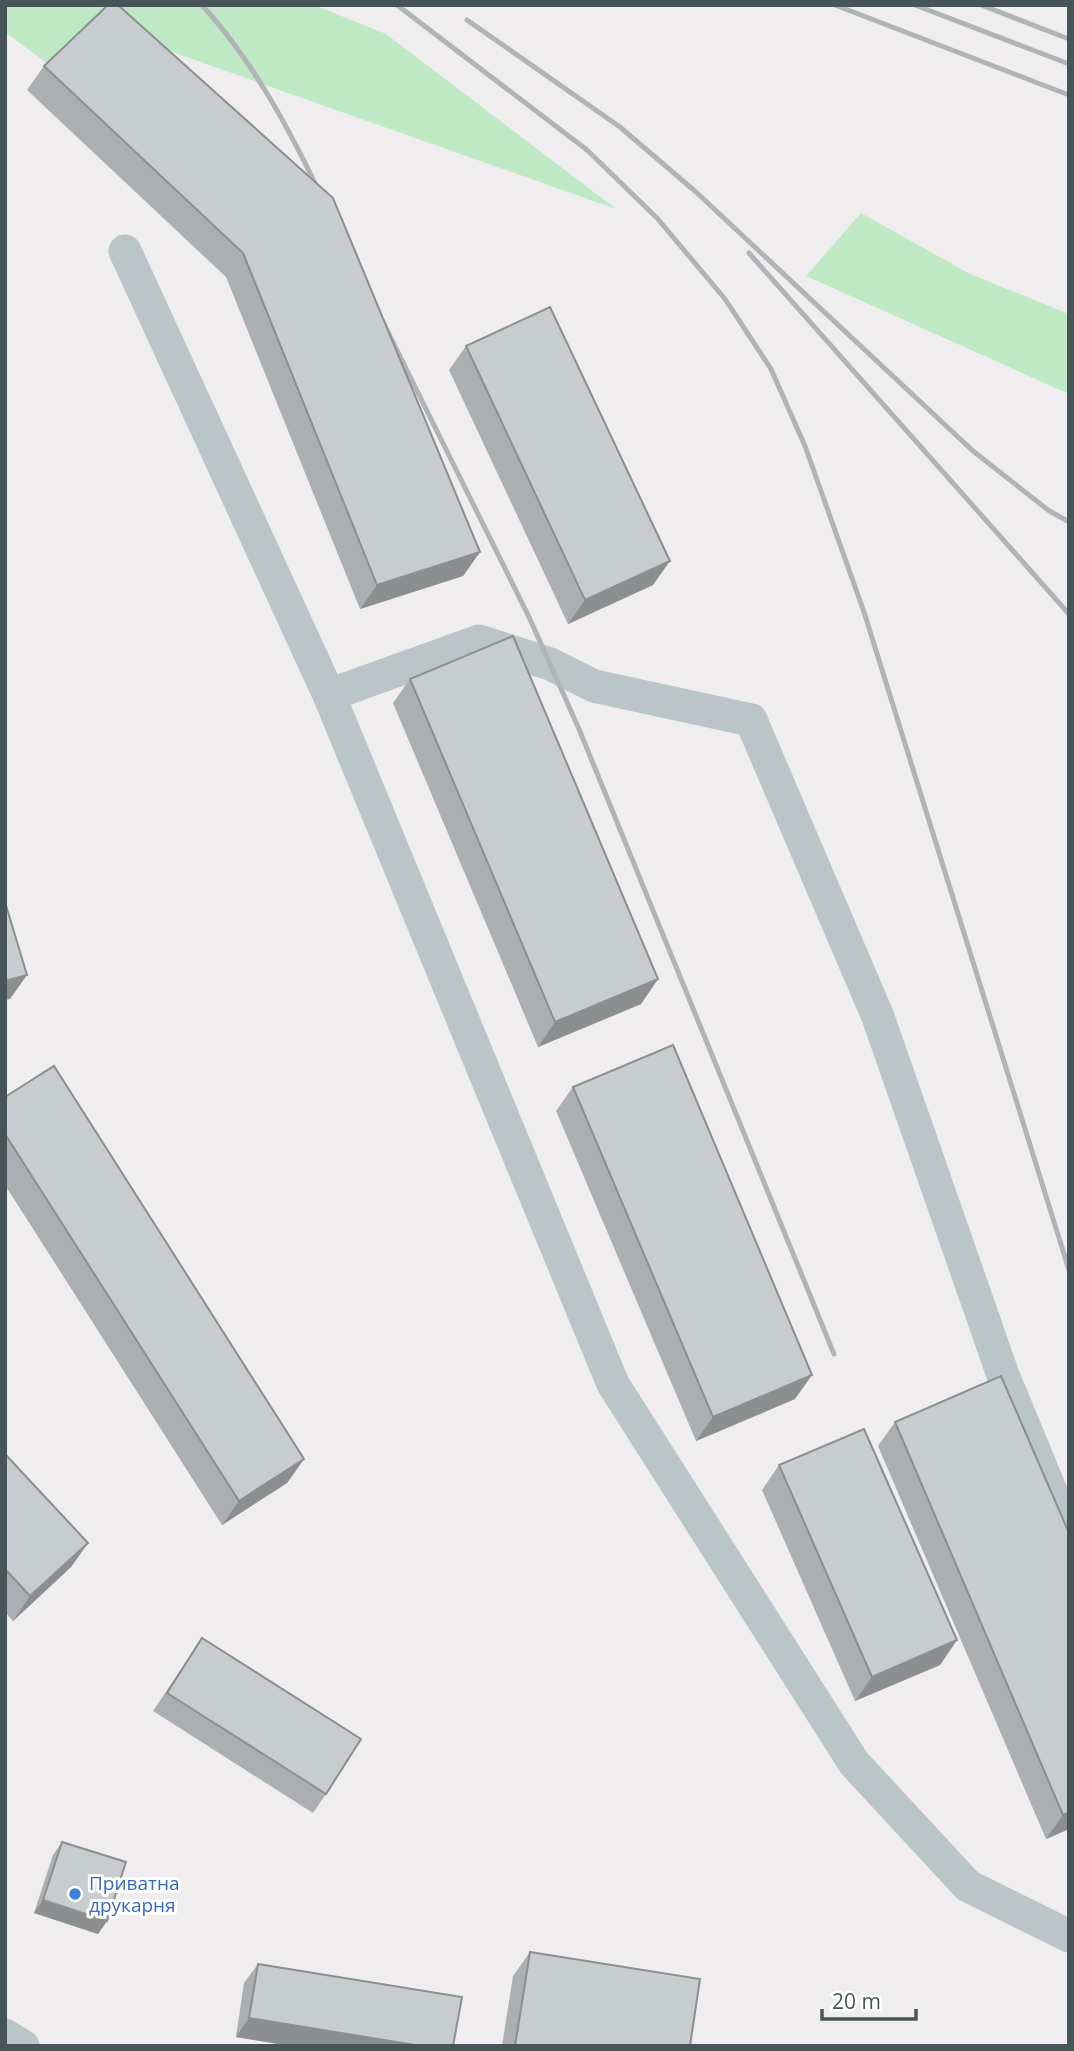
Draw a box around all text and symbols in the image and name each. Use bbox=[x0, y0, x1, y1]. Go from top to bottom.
place label: Приватна друкарня bbox=[89, 1870, 180, 1918]
marker: Приватна друкарня bbox=[67, 1886, 83, 1902]
scale bar bbox=[822, 1978, 916, 2022]
text: 20 m bbox=[832, 1987, 881, 2015]

